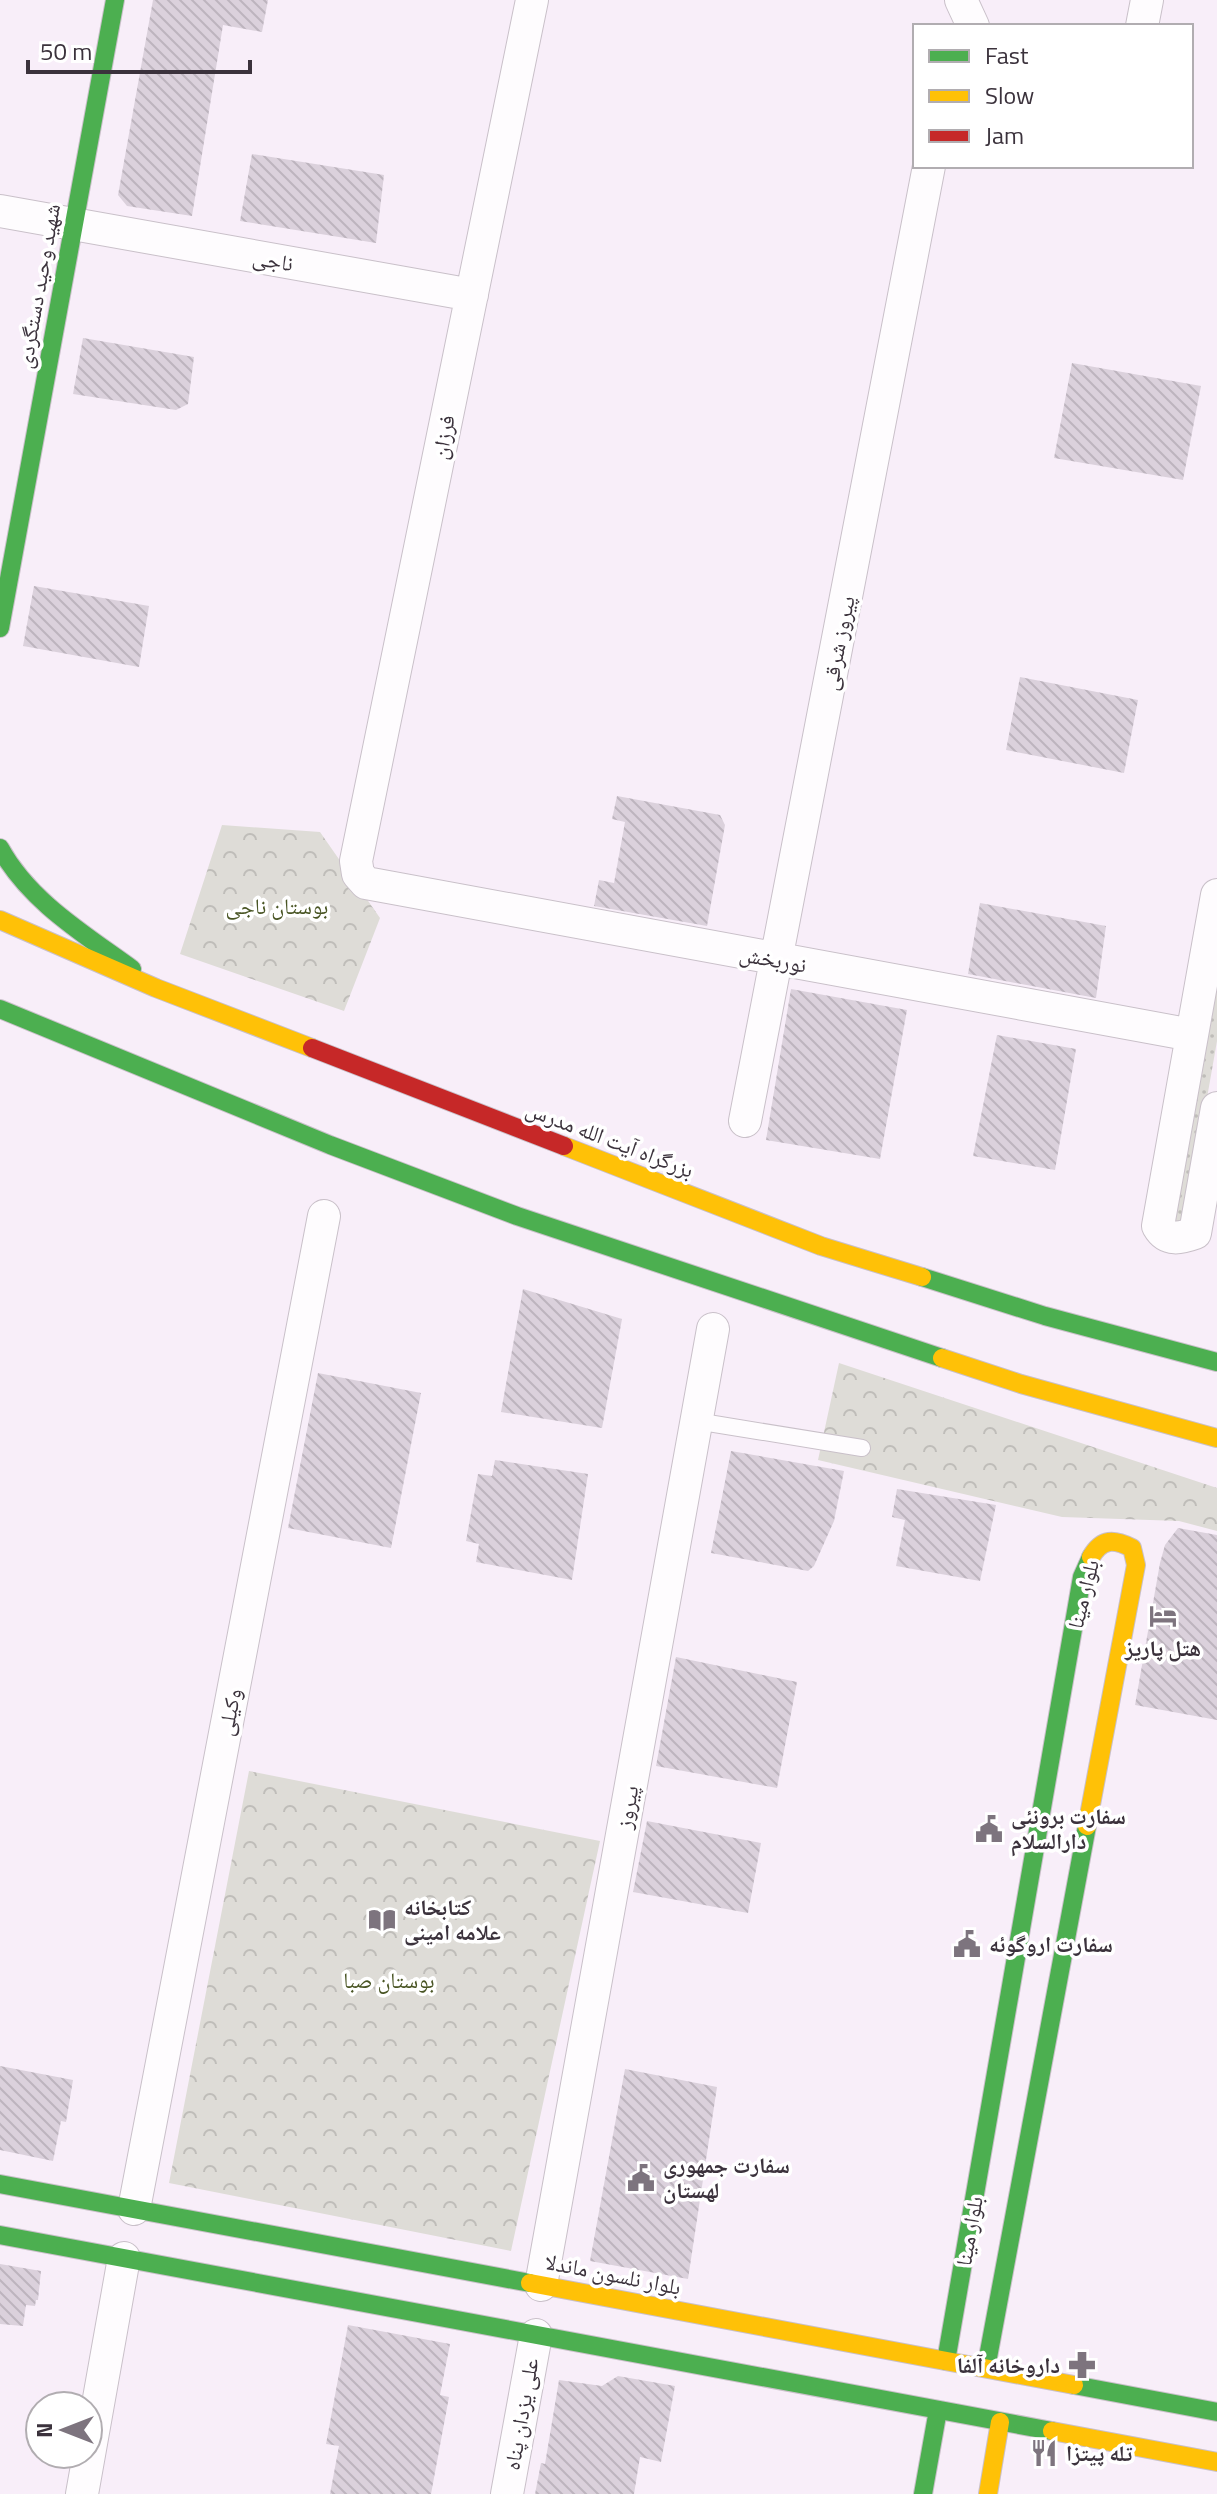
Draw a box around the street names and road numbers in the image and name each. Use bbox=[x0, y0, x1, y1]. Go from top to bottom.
street label: شهید وحید دستگردی bbox=[7, 201, 69, 371]
street label: ناجی bbox=[250, 240, 296, 280]
street label: فرزان bbox=[422, 412, 464, 462]
street label: پیروز شرقی bbox=[812, 593, 864, 693]
street label: نوربخش bbox=[737, 936, 809, 982]
street label: بزرگراه آیت الله مدرس bbox=[521, 1091, 699, 1187]
street label: بلوار مینا bbox=[1058, 1556, 1108, 1632]
street label: وكيلی bbox=[208, 1685, 250, 1739]
street label: پیروز bbox=[606, 1783, 647, 1832]
street label: بلوار مینا bbox=[946, 2193, 992, 2269]
street label: بلوار نلسون ماندلا bbox=[542, 2244, 684, 2304]
street label: علی یزدان پناه bbox=[494, 2355, 548, 2473]

